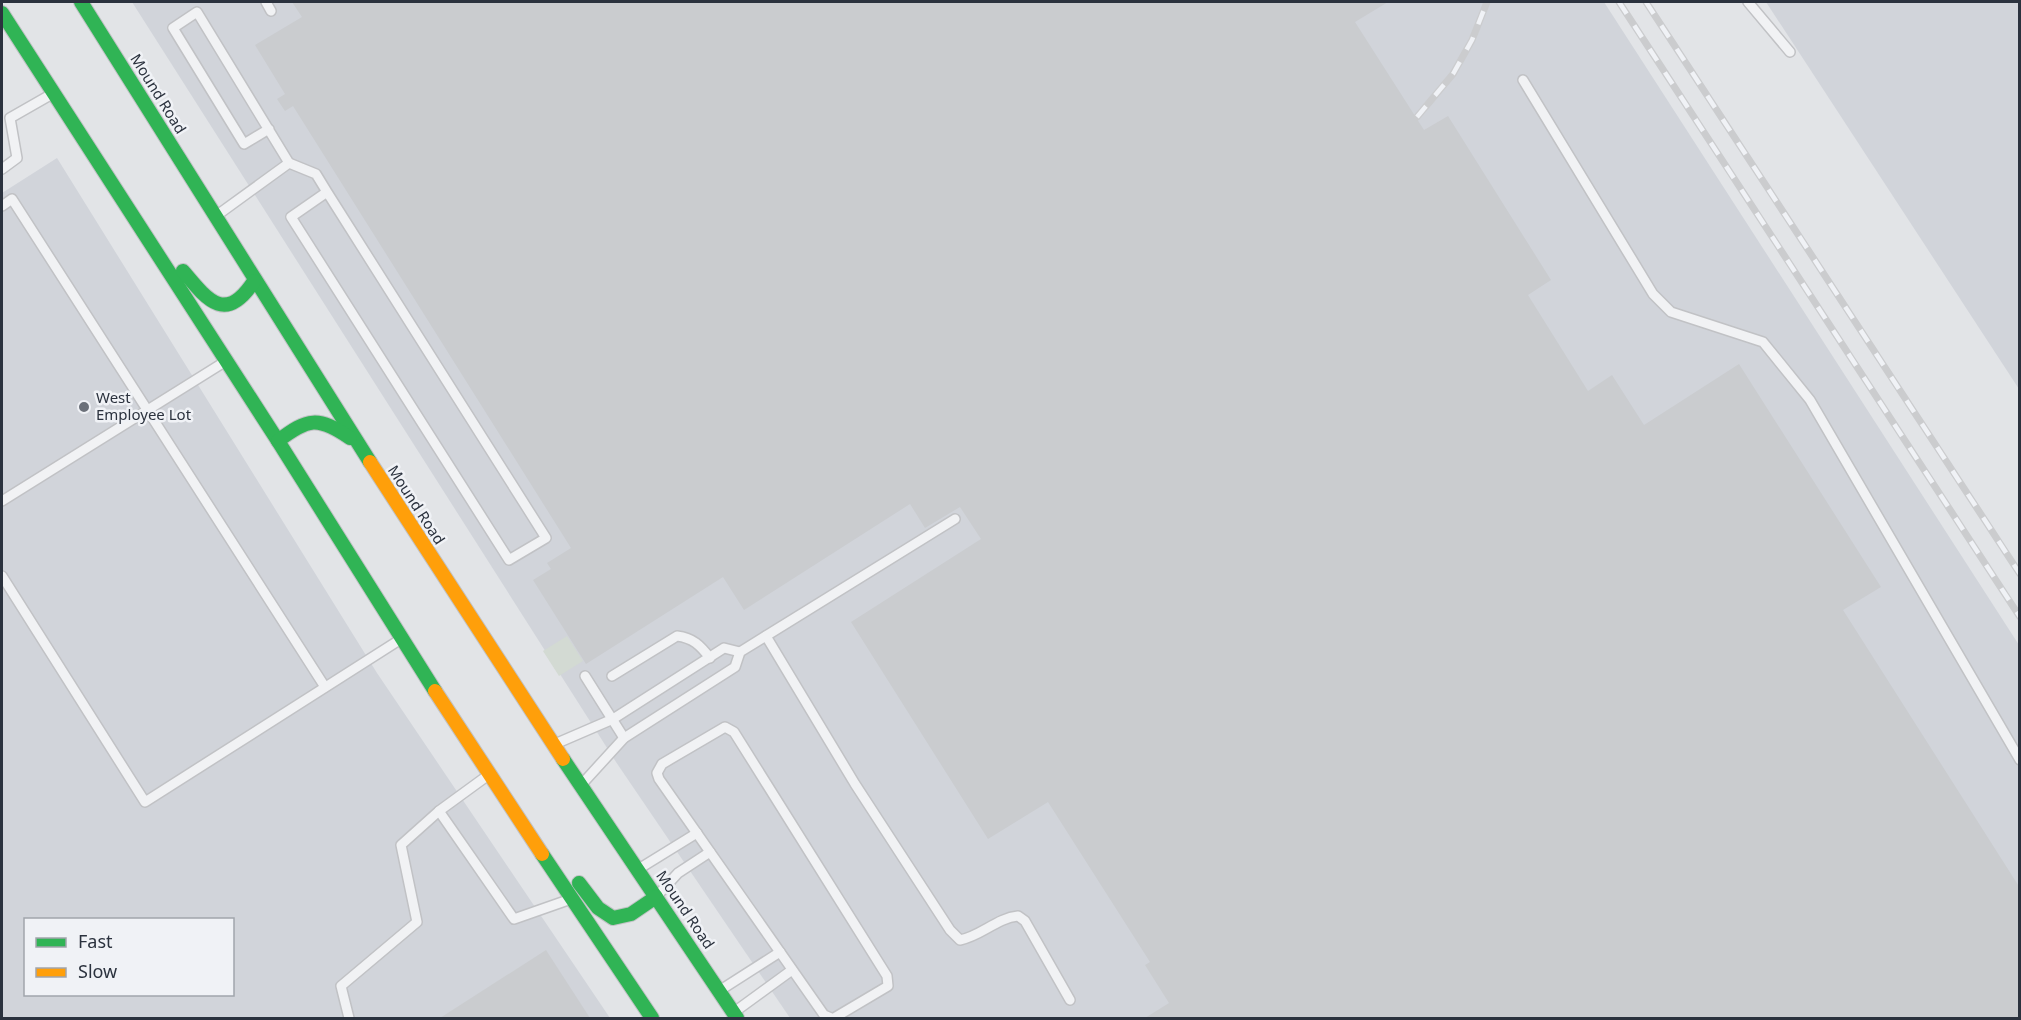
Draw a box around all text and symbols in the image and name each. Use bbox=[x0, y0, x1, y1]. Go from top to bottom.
street label: Mound Road bbox=[126, 50, 191, 137]
place label: West Employee Lot bbox=[96, 387, 192, 424]
marker: West Employee Lot bbox=[77, 400, 91, 414]
street label: Mound Road bbox=[384, 461, 450, 548]
street label: Mound Road bbox=[652, 866, 719, 953]
legend bbox=[24, 918, 234, 996]
text: Fast bbox=[78, 929, 113, 953]
text: Slow bbox=[78, 959, 117, 983]

